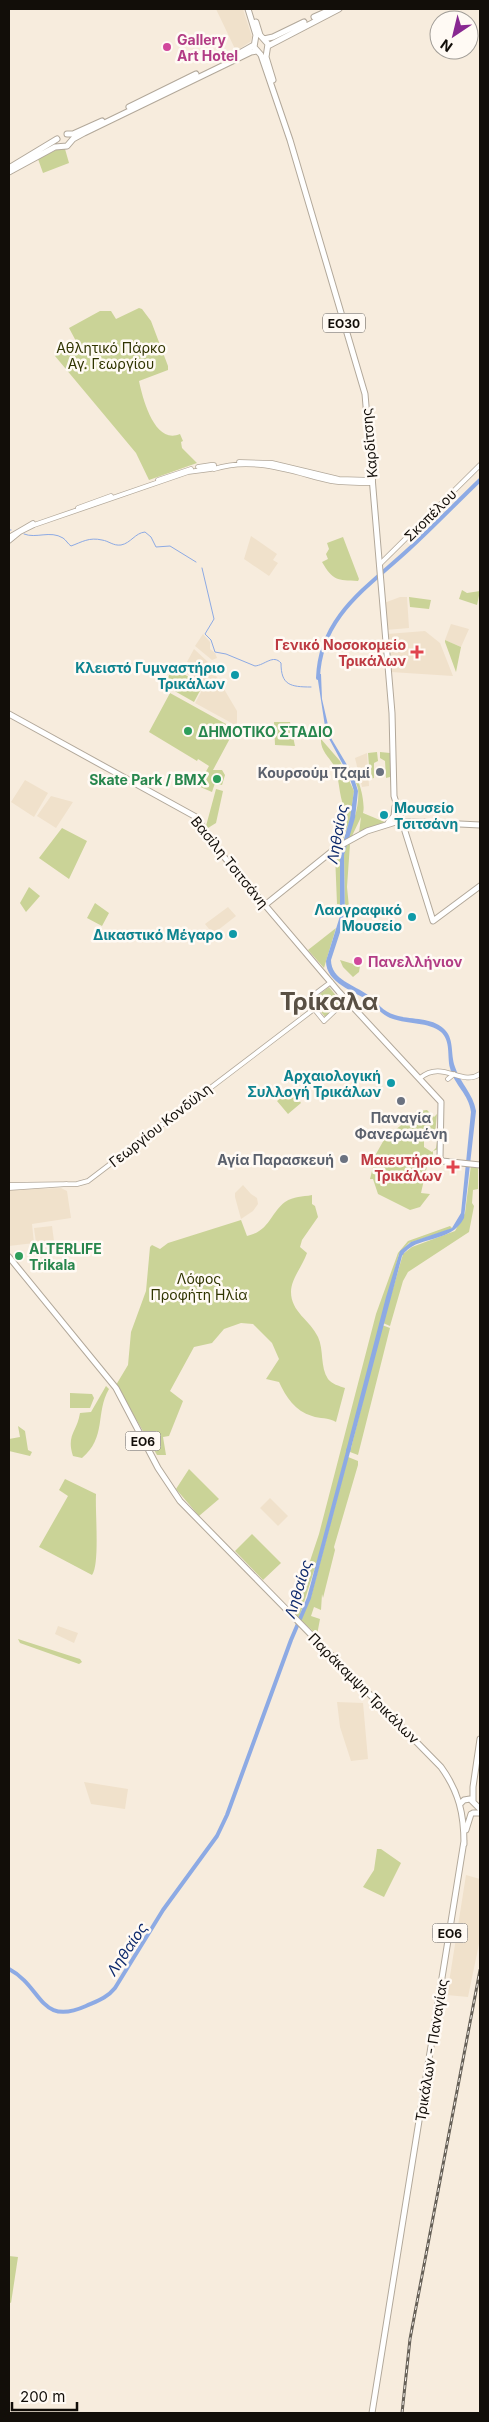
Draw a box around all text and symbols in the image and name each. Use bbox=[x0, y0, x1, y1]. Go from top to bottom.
north arrow bbox=[429, 10, 479, 60]
place label: Gallery Art Hotel bbox=[177, 31, 238, 64]
text: N bbox=[437, 36, 456, 56]
marker: Gallery Art Hotel bbox=[161, 41, 173, 53]
road number: ΕΟ30 bbox=[323, 314, 365, 332]
park label: Αθλητικό Πάρκο Αγ. Γεωργίου bbox=[56, 339, 166, 372]
street label: Καρδίτσης bbox=[357, 407, 381, 479]
street label: Σκοπέλου bbox=[400, 485, 460, 545]
place label: Γενικό Νοσοκομείο Τρικάλων bbox=[275, 636, 406, 669]
marker: Γενικό Νοσοκομείο Τρικάλων bbox=[410, 645, 424, 659]
place label: Κλειστό Γυμναστήριο Τρικάλων bbox=[75, 659, 225, 692]
marker: Κλειστό Γυμναστήριο Τρικάλων bbox=[229, 669, 241, 681]
place label: ΔΗΜΟΤΙΚΟ ΣΤΑΔΙΟ bbox=[198, 723, 333, 740]
marker: ΔΗΜΟΤΙΚΟ ΣΤΑΔΙΟ bbox=[182, 725, 194, 737]
place label: Κουρσούμ Τζαμί bbox=[258, 764, 371, 781]
marker: Κουρσούμ Τζαμί bbox=[374, 766, 386, 778]
place label: Skate Park / BMX bbox=[89, 771, 207, 788]
marker: Skate Park / BMX bbox=[211, 773, 223, 785]
place label: Μουσείο Τσιτσάνη bbox=[394, 799, 458, 832]
water label: Ληθαίος bbox=[322, 802, 352, 866]
marker: Μουσείο Τσιτσάνη bbox=[378, 809, 390, 821]
street label: Βασίλη Τσιτσάνη bbox=[188, 813, 272, 911]
place label: Λαογραφικό Μουσείο bbox=[314, 901, 402, 934]
marker: Λαογραφικό Μουσείο bbox=[406, 911, 418, 923]
place label: Δικαστικό Μέγαρο bbox=[93, 926, 223, 943]
marker: Δικαστικό Μέγαρο bbox=[227, 928, 239, 940]
place label: Πανελλήνιον bbox=[368, 953, 463, 970]
marker: Πανελλήνιον bbox=[352, 955, 364, 967]
district label: Τρίκαλα bbox=[280, 987, 378, 1016]
place label: Αρχαιολογική Συλλογή Τρικάλων bbox=[247, 1067, 381, 1100]
marker: Αρχαιολογική Συλλογή Τρικάλων bbox=[385, 1077, 397, 1089]
street label: Γεωργίου Κονδύλη bbox=[105, 1080, 215, 1170]
marker: Παναγία Φανερωμένη bbox=[395, 1095, 407, 1107]
place label: Παναγία Φανερωμένη bbox=[354, 1109, 448, 1142]
place label: Αγία Παρασκευή bbox=[217, 1151, 334, 1168]
place label: Μαιευτήριο Τρικάλων bbox=[361, 1151, 442, 1184]
marker: Αγία Παρασκευή bbox=[338, 1153, 350, 1165]
marker: Μαιευτήριο Τρικάλων bbox=[446, 1160, 460, 1174]
place label: ALTERLIFE Trikala bbox=[29, 1240, 102, 1273]
marker: ALTERLIFE Trikala bbox=[13, 1250, 25, 1262]
park label: Λόφος Προφήτη Ηλία bbox=[150, 1270, 248, 1303]
road number: ΕΟ6 bbox=[126, 1432, 160, 1450]
water label: Ληθαίος bbox=[280, 1557, 316, 1622]
street label: Παράκαμψη Τρικάλων bbox=[305, 1629, 423, 1747]
water label: Ληθαίος bbox=[102, 1918, 152, 1980]
road number: ΕΟ6 bbox=[432, 1924, 468, 1942]
street label: Τρικάλων - Παναγίας bbox=[411, 1977, 451, 2123]
scale bar bbox=[12, 2380, 78, 2412]
text: 200 m bbox=[20, 2387, 65, 2406]

